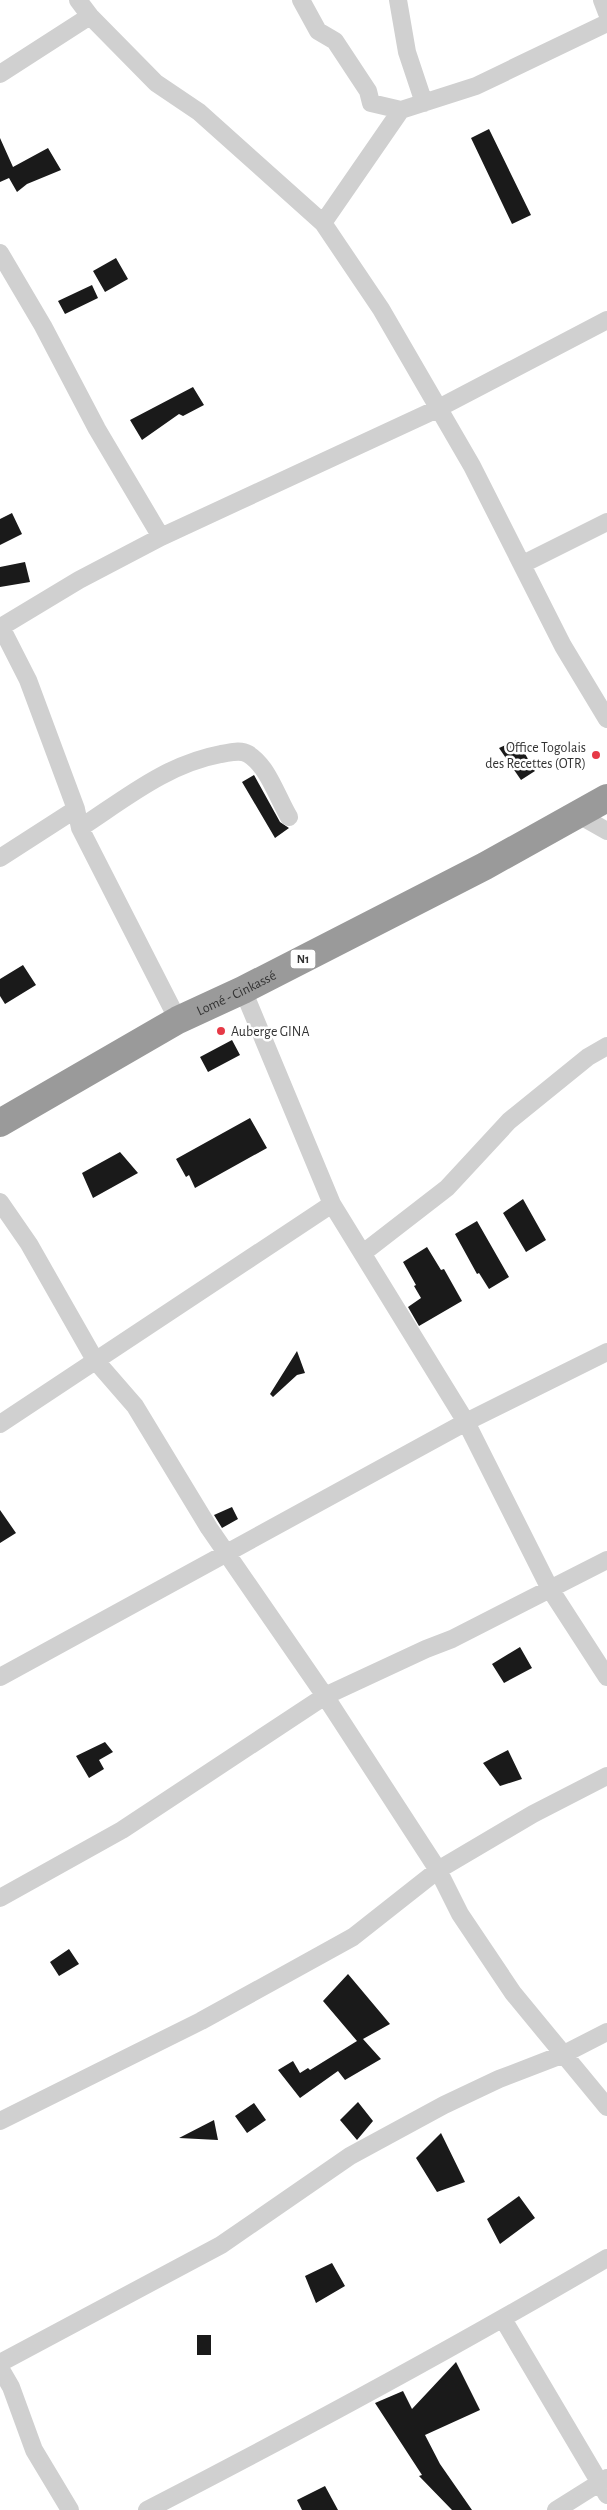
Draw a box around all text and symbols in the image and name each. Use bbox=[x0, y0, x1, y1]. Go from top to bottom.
place label: Office Togolais des Recettes (OTR) bbox=[485, 741, 586, 771]
marker: Office Togolais des Recettes (OTR) bbox=[590, 749, 602, 761]
road number: N1 bbox=[290, 950, 316, 969]
street label: Lomé - Cinkassé bbox=[195, 968, 279, 1018]
marker: Auberge GINA bbox=[215, 1025, 227, 1037]
place label: Auberge GINA bbox=[231, 1025, 310, 1039]

